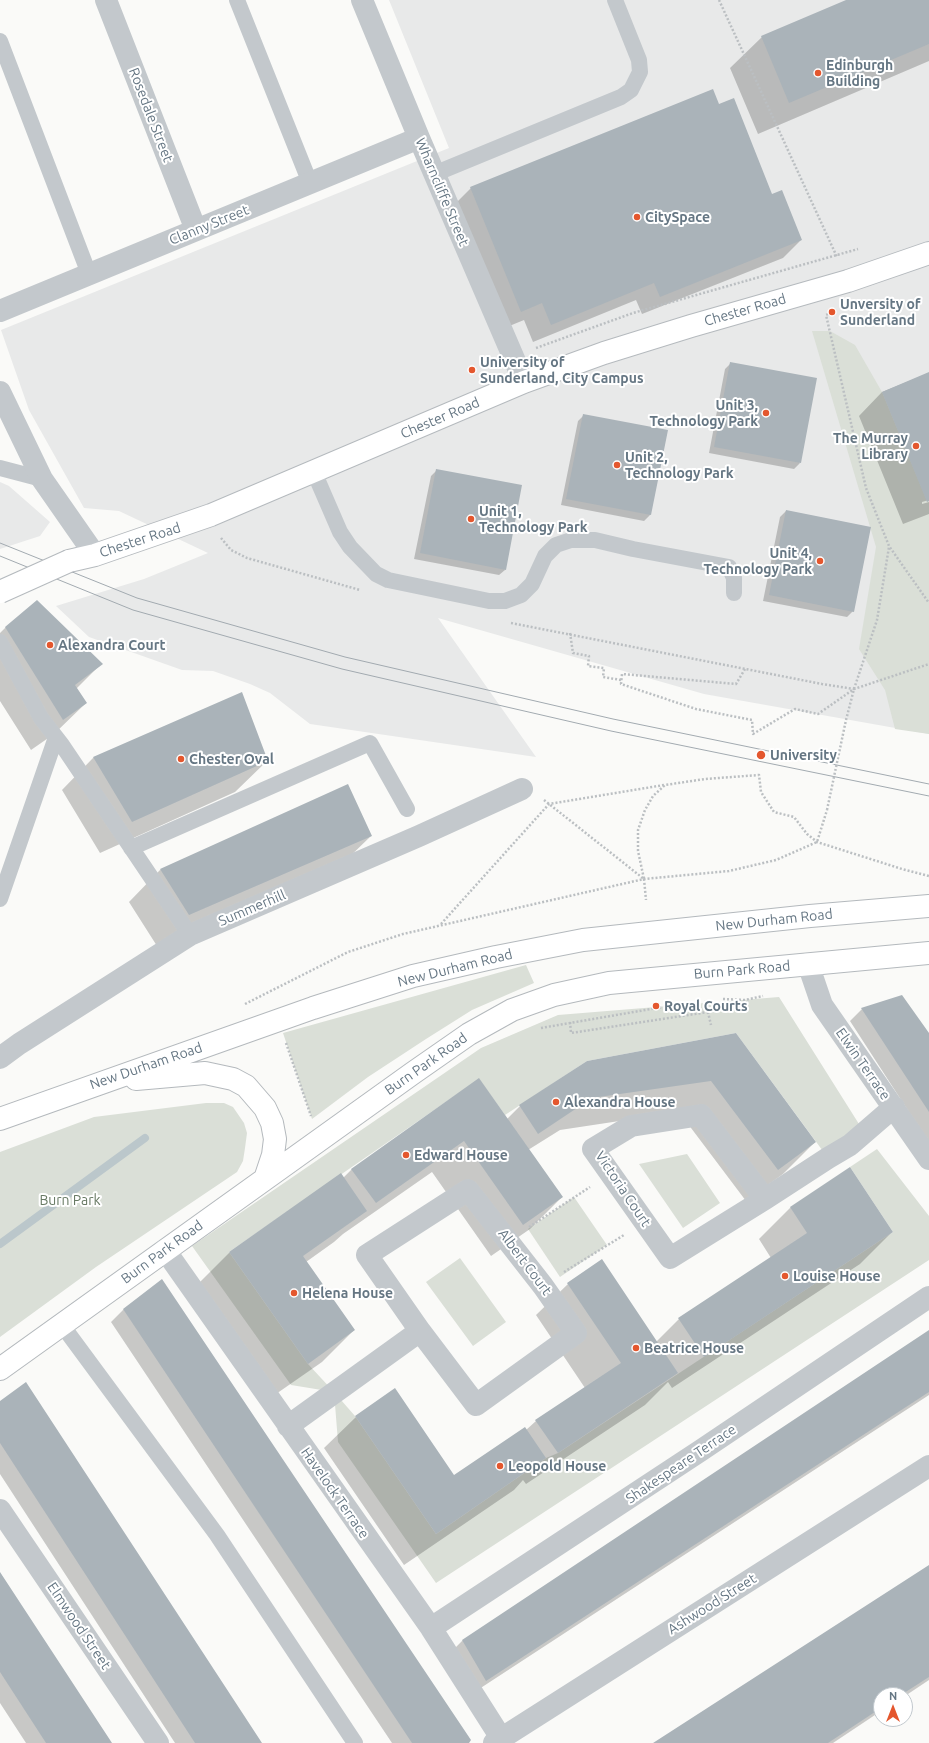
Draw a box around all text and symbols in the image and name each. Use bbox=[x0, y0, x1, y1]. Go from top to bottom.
place label: Edinburgh Building bbox=[826, 57, 893, 90]
street label: Rosedale Street bbox=[125, 65, 177, 165]
marker: Edinburgh Building bbox=[813, 68, 823, 78]
street label: Wharncliffe Street bbox=[412, 135, 472, 249]
street label: Clanny Street bbox=[167, 201, 251, 249]
place label: CitySpace bbox=[645, 209, 710, 225]
marker: CitySpace bbox=[632, 212, 642, 222]
street label: Chester Road bbox=[702, 290, 788, 330]
place label: Unversity of Sunderland bbox=[840, 296, 921, 328]
marker: Unversity of Sunderland bbox=[827, 307, 837, 317]
place label: University of Sunderland, City Campus bbox=[480, 354, 644, 386]
marker: University of Sunderland, City Campus bbox=[467, 365, 477, 375]
street label: Chester Road bbox=[398, 394, 482, 442]
place label: Unit 3, Technology Park bbox=[649, 397, 758, 430]
marker: Unit 3, Technology Park bbox=[761, 408, 771, 418]
place label: The Murray Library bbox=[833, 430, 908, 462]
marker: The Murray Library bbox=[911, 441, 921, 451]
place label: Unit 2, Technology Park bbox=[625, 449, 734, 482]
marker: Unit 2, Technology Park bbox=[612, 460, 622, 470]
place label: Unit 1, Technology Park bbox=[479, 503, 588, 536]
marker: Unit 1, Technology Park bbox=[466, 514, 476, 524]
street label: Chester Road bbox=[97, 519, 183, 561]
place label: Unit 4, Technology Park bbox=[703, 545, 812, 578]
marker: Unit 4, Technology Park bbox=[815, 556, 825, 566]
place label: Alexandra Court bbox=[58, 637, 165, 653]
marker: Alexandra Court bbox=[45, 640, 55, 650]
place label: University bbox=[770, 747, 837, 763]
marker: University bbox=[755, 749, 767, 761]
place label: Chester Oval bbox=[189, 751, 274, 767]
marker: Chester Oval bbox=[176, 754, 186, 764]
street label: Summerhill bbox=[216, 886, 288, 930]
street label: New Durham Road bbox=[715, 905, 833, 935]
street label: New Durham Road bbox=[396, 946, 514, 990]
street label: Burn Park Road bbox=[693, 957, 791, 983]
place label: Royal Courts bbox=[664, 998, 748, 1014]
marker: Royal Courts bbox=[651, 1001, 661, 1011]
street label: Elwin Terrace bbox=[832, 1025, 894, 1103]
street label: Burn Park Road bbox=[382, 1029, 470, 1099]
street label: New Durham Road bbox=[88, 1039, 204, 1093]
place label: Alexandra House bbox=[564, 1094, 676, 1110]
marker: Alexandra House bbox=[551, 1097, 561, 1107]
place label: Edward House bbox=[414, 1147, 508, 1163]
street label: Victoria Court bbox=[592, 1148, 654, 1230]
marker: Edward House bbox=[401, 1150, 411, 1160]
park label: Burn Park bbox=[39, 1192, 101, 1208]
street label: Burn Park Road bbox=[118, 1217, 206, 1287]
street label: Albert Court bbox=[495, 1226, 555, 1298]
place label: Louise House bbox=[793, 1268, 881, 1284]
marker: Louise House bbox=[780, 1271, 790, 1281]
place label: Helena House bbox=[302, 1285, 393, 1301]
marker: Helena House bbox=[289, 1288, 299, 1298]
place label: Beatrice House bbox=[644, 1340, 744, 1356]
marker: Beatrice House bbox=[631, 1343, 641, 1353]
street label: Shakespeare Terrace bbox=[623, 1421, 739, 1507]
street label: Havelock Terrace bbox=[297, 1444, 373, 1542]
place label: Leopold House bbox=[508, 1458, 606, 1474]
marker: Leopold House bbox=[495, 1461, 505, 1471]
street label: Ashwood Street bbox=[665, 1570, 759, 1638]
street label: Elmwood Street bbox=[44, 1579, 114, 1673]
north arrow bbox=[873, 1687, 913, 1727]
text: N bbox=[889, 1690, 897, 1702]

